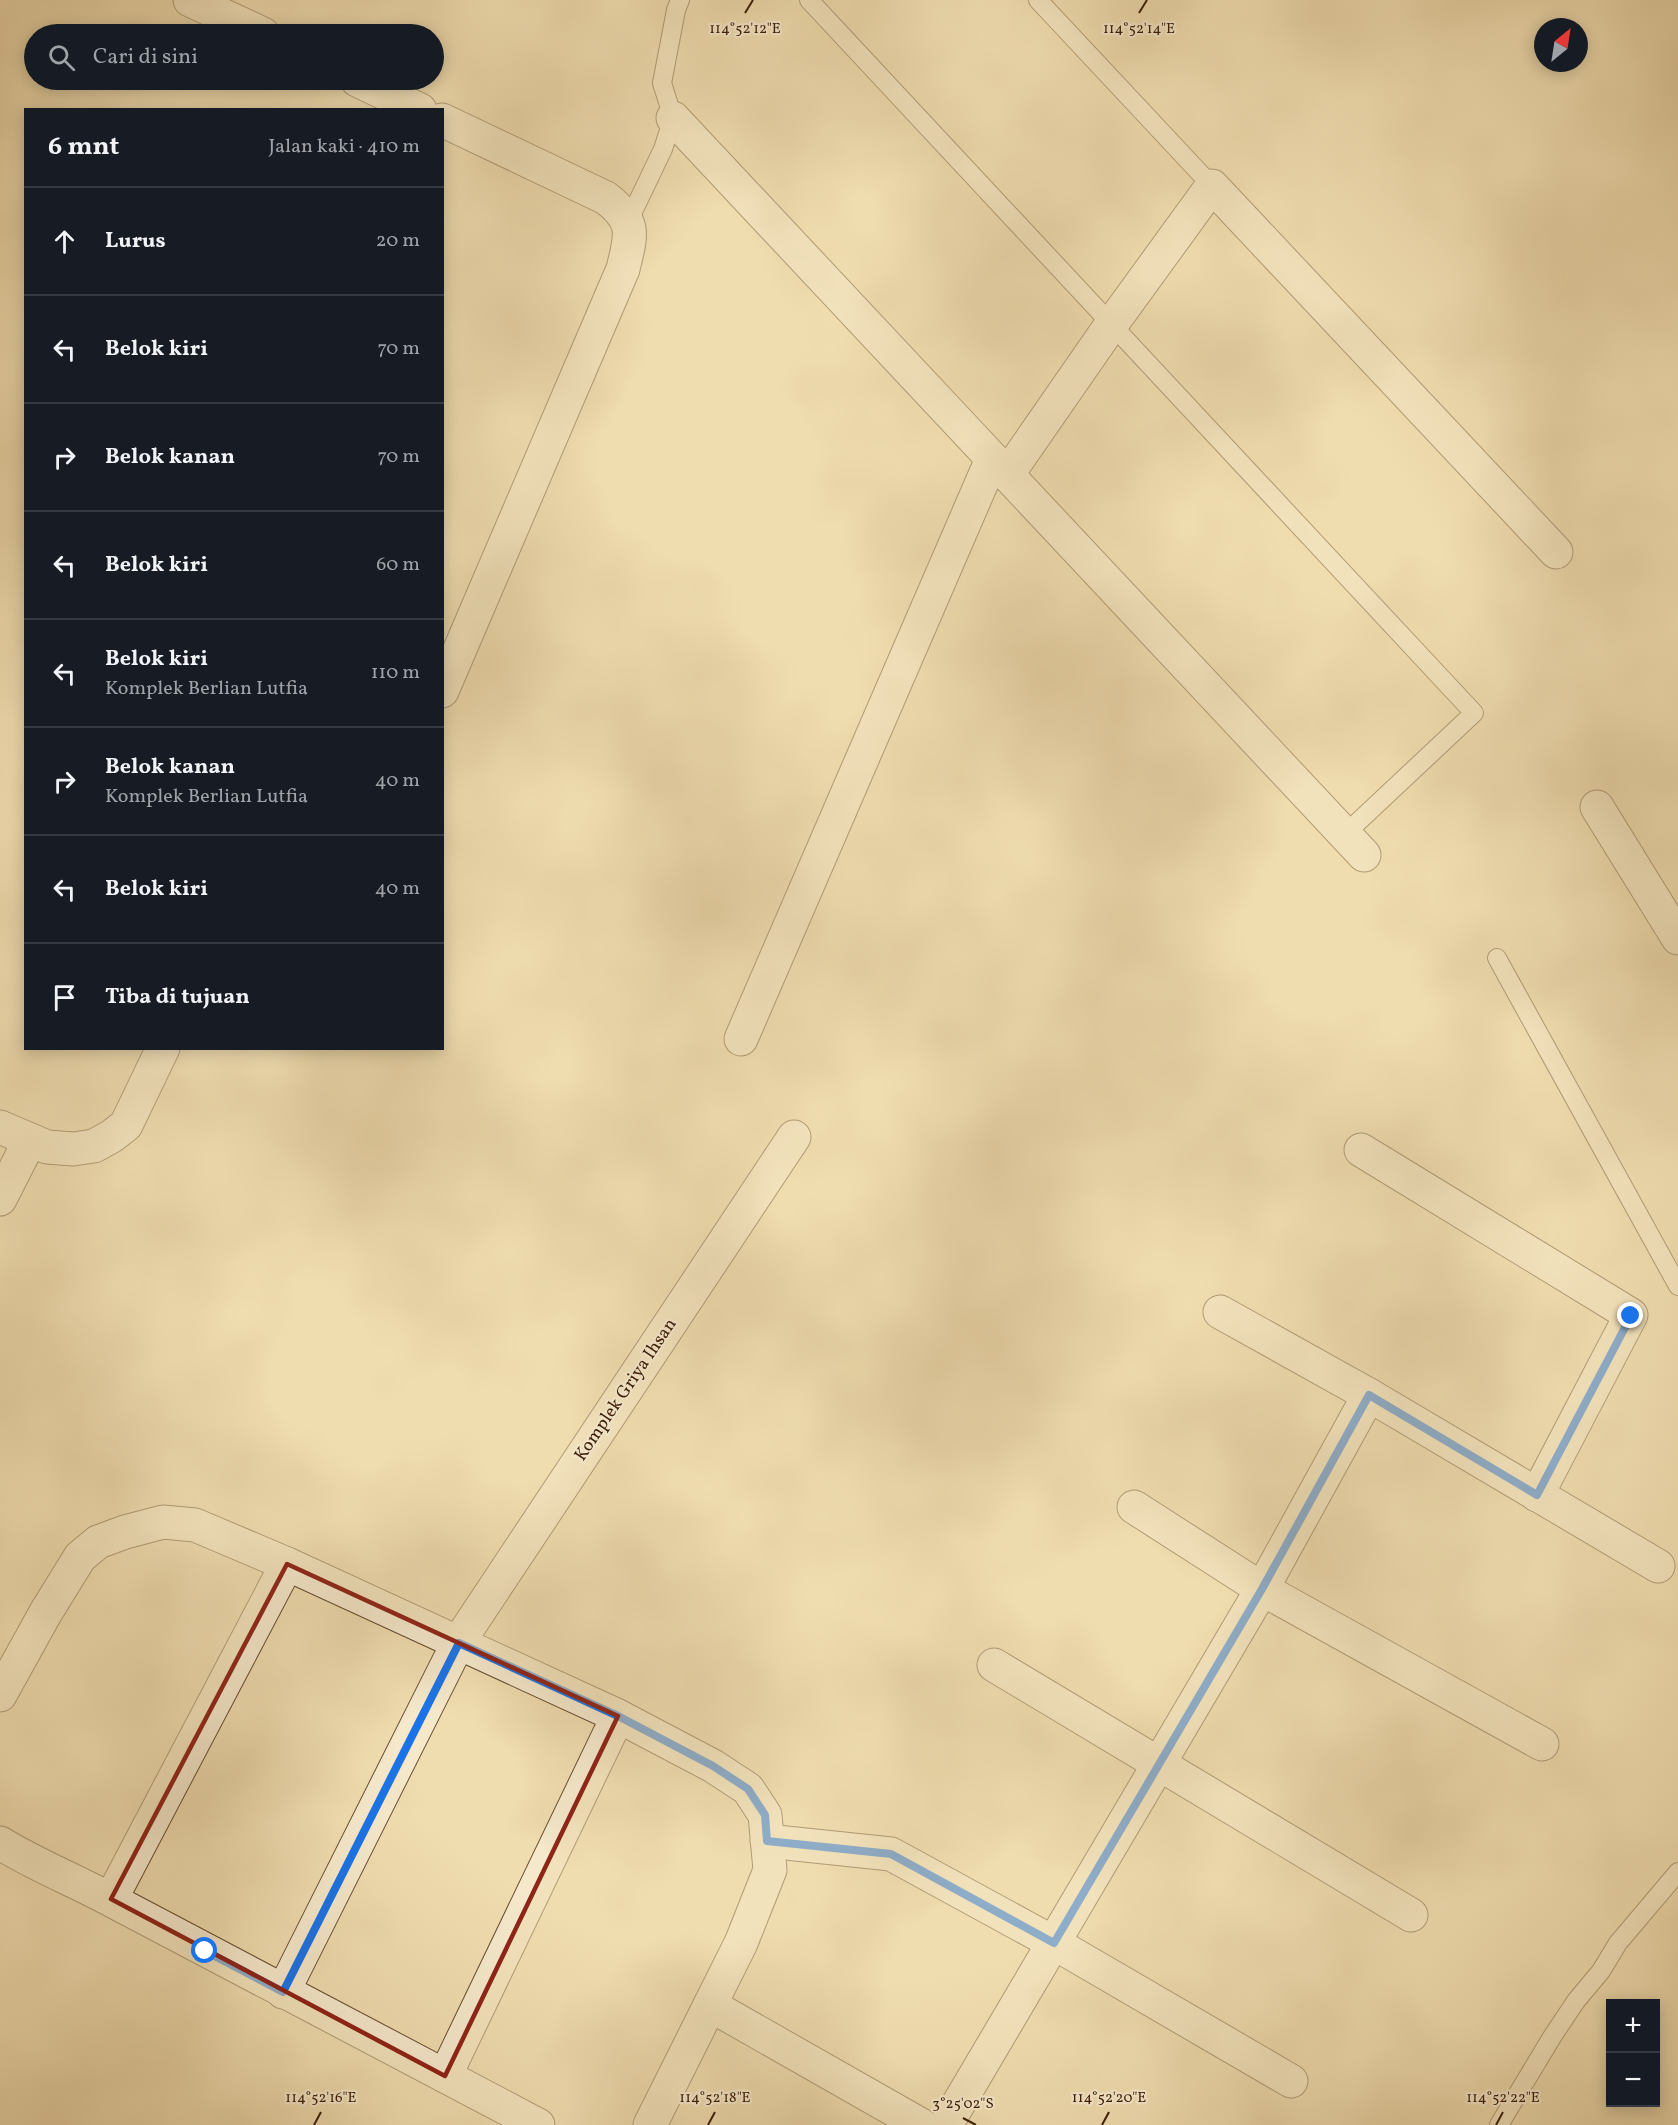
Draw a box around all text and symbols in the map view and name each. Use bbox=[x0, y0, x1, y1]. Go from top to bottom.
north arrow bbox=[1534, 18, 1588, 72]
text: 114°52'12"E bbox=[709, 19, 781, 40]
text: 114°52'14"E bbox=[1103, 19, 1175, 40]
search box bbox=[24, 24, 444, 90]
icon: search bbox=[45, 41, 78, 74]
text: Cari di sini bbox=[93, 42, 198, 73]
text: 6 mnt bbox=[48, 129, 119, 165]
text: Jalan kaki · 410 m bbox=[268, 133, 420, 161]
icon: ahead bbox=[48, 225, 81, 258]
text: Lurus bbox=[105, 226, 166, 257]
text: 20 m bbox=[376, 227, 420, 255]
icon: left bbox=[48, 333, 81, 366]
text: Belok kiri bbox=[105, 334, 208, 365]
text: 70 m bbox=[377, 335, 420, 363]
icon: right bbox=[48, 441, 81, 474]
text: Belok kanan bbox=[105, 442, 235, 473]
text: 70 m bbox=[377, 443, 420, 471]
icon: left bbox=[48, 549, 81, 582]
text: Belok kiri bbox=[105, 550, 208, 581]
text: 60 m bbox=[376, 551, 420, 579]
text: Belok kiri bbox=[105, 644, 208, 675]
icon: left bbox=[48, 657, 81, 690]
text: 110 m bbox=[371, 659, 420, 687]
text: Komplek Berlian Lutfia bbox=[105, 675, 308, 703]
text: Belok kanan bbox=[105, 752, 235, 783]
icon: right bbox=[48, 765, 81, 798]
text: 40 m bbox=[375, 767, 420, 795]
text: Komplek Berlian Lutfia bbox=[105, 783, 308, 811]
icon: left bbox=[48, 873, 81, 906]
text: Belok kiri bbox=[105, 874, 208, 905]
text: 40 m bbox=[375, 875, 420, 903]
icon: arrive bbox=[48, 981, 81, 1014]
text: Tiba di tujuan bbox=[105, 982, 250, 1013]
route end bbox=[1617, 1302, 1643, 1328]
street label: Komplek Griya Ihsan bbox=[569, 1313, 683, 1466]
route start bbox=[191, 1937, 217, 1963]
map controls bbox=[1606, 1999, 1660, 2107]
button: + bbox=[1606, 1999, 1660, 2053]
button: − bbox=[1606, 2053, 1660, 2107]
text: 114°52'16"E bbox=[285, 2088, 357, 2109]
text: 114°52'18"E bbox=[679, 2088, 751, 2109]
text: 114°52'20"E bbox=[1072, 2088, 1146, 2109]
text: 114°52'22"E bbox=[1466, 2088, 1540, 2109]
text: 3°25'02"S bbox=[932, 2094, 994, 2115]

